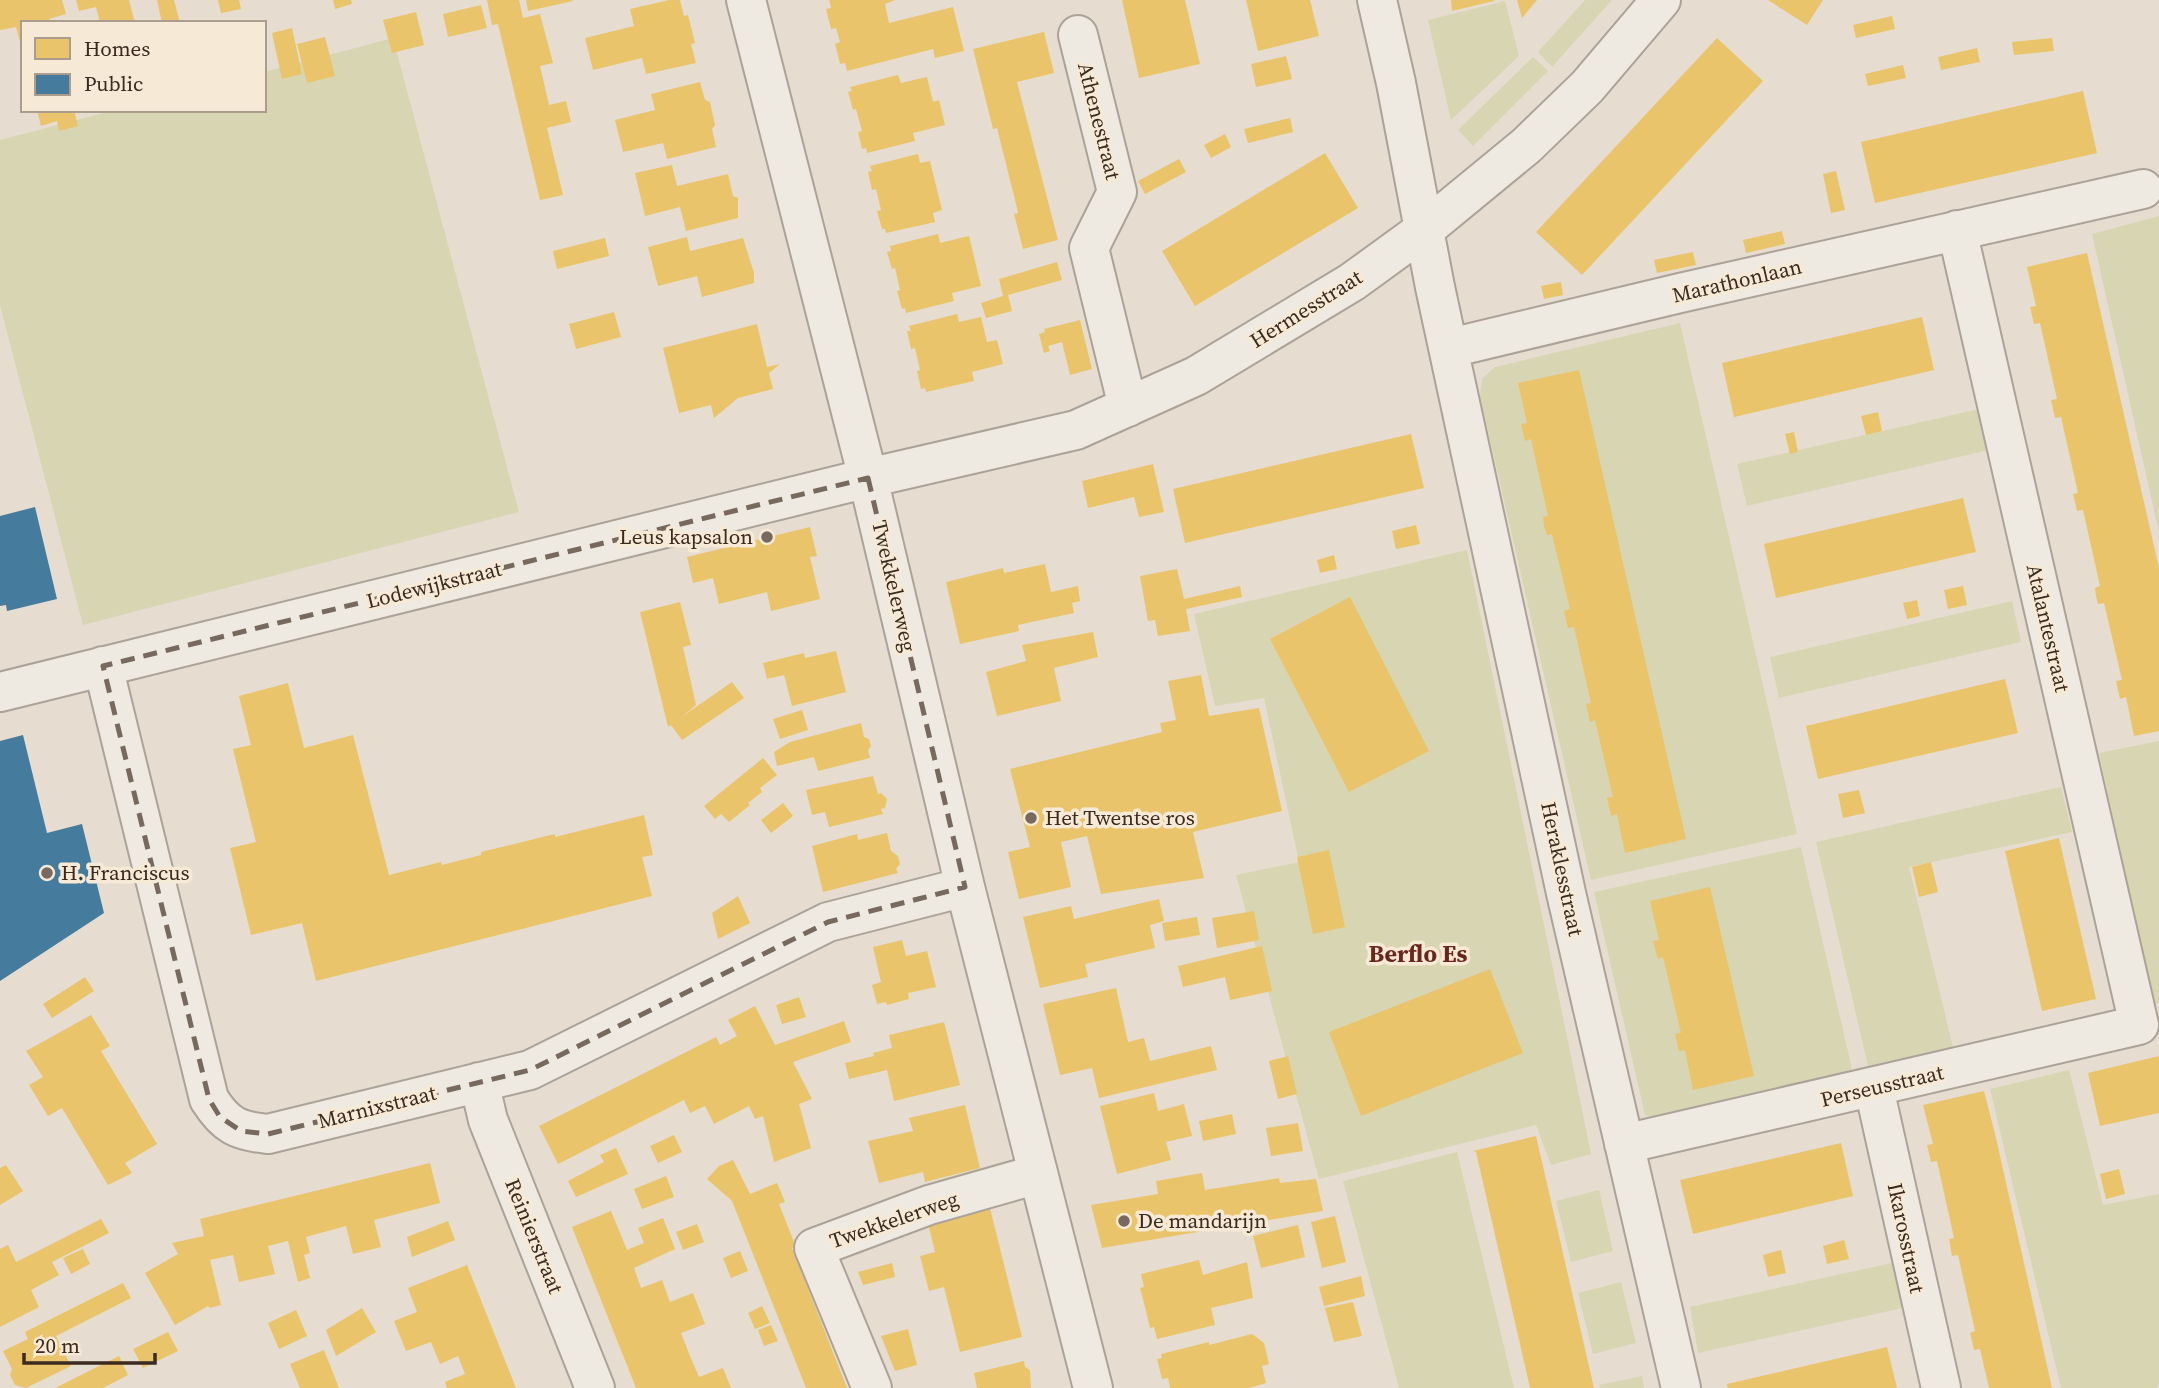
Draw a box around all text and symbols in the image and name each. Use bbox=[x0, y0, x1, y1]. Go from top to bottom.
legend bbox=[21, 21, 266, 112]
text: Homes bbox=[84, 34, 150, 63]
street label: Athenestraat bbox=[1071, 59, 1128, 183]
text: Public bbox=[84, 69, 143, 98]
street label: Marathonlaan bbox=[1669, 251, 1805, 310]
street label: Hermesstraat bbox=[1244, 262, 1368, 355]
street label: Twekkelerweg bbox=[865, 517, 924, 655]
place label: Leus kapsalon bbox=[619, 522, 753, 551]
marker: Leus kapsalon bbox=[759, 529, 775, 545]
street label: Lodewijkstraat bbox=[363, 554, 505, 615]
street label: Atalantestraat bbox=[2020, 561, 2077, 695]
street label: Heraklesstraat bbox=[1534, 799, 1591, 939]
place label: Het Twentse ros bbox=[1045, 803, 1195, 832]
marker: Het Twentse ros bbox=[1023, 810, 1039, 826]
place label: H. Franciscus bbox=[61, 858, 190, 887]
marker: H. Franciscus bbox=[39, 865, 55, 881]
district label: Berflo Es bbox=[1369, 937, 1467, 970]
street label: Perseusstraat bbox=[1818, 1057, 1946, 1114]
street label: Marnixstraat bbox=[315, 1078, 439, 1135]
street label: Reinierstraat bbox=[498, 1174, 571, 1298]
street label: Ikarosstraat bbox=[1881, 1180, 1932, 1296]
street label: Twekkelerweg bbox=[826, 1184, 962, 1255]
place label: De mandarijn bbox=[1138, 1206, 1267, 1235]
marker: De mandarijn bbox=[1116, 1213, 1132, 1229]
scale bar bbox=[24, 1322, 156, 1366]
text: 20 m bbox=[35, 1331, 80, 1360]

